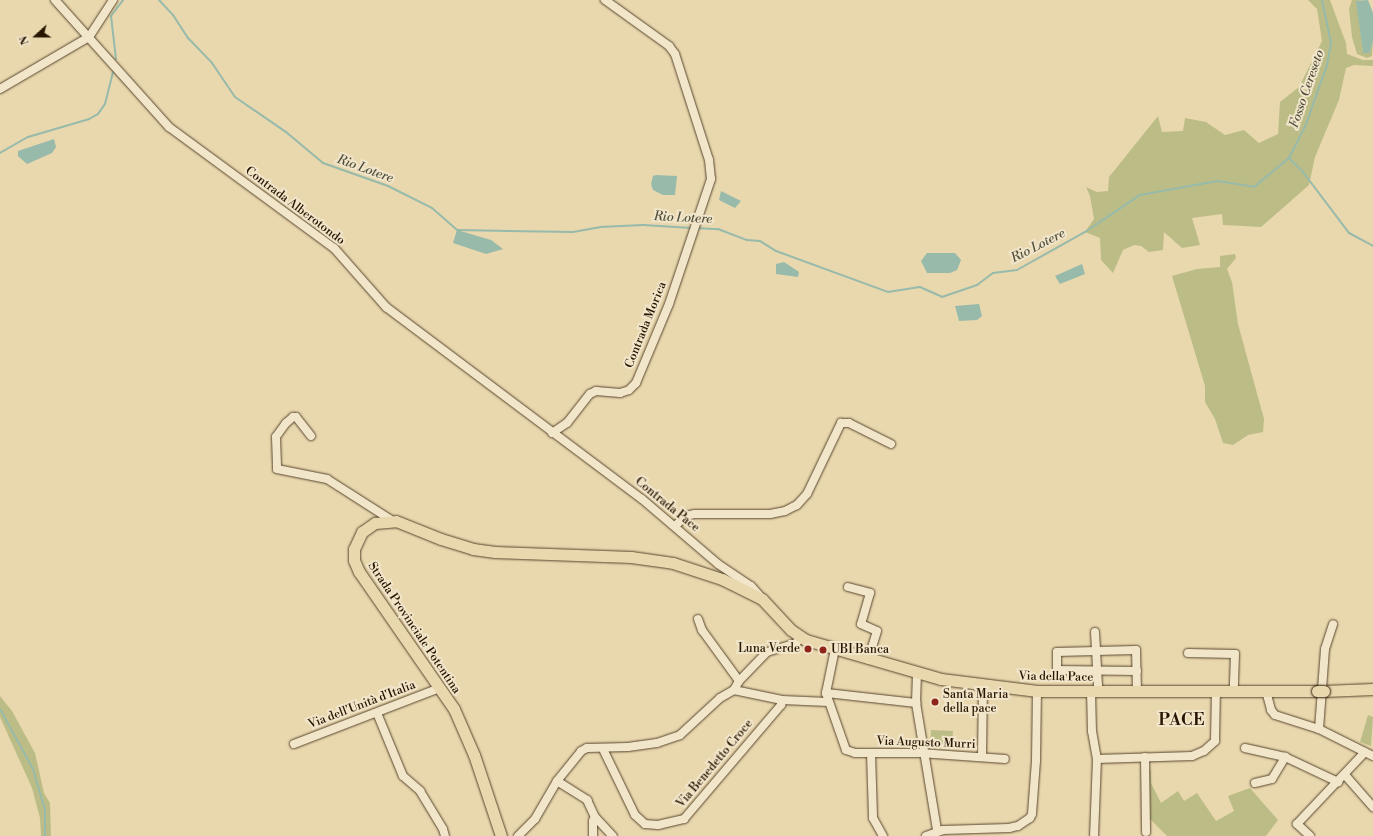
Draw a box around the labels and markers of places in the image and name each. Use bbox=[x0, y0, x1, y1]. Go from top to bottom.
place label: Luna Verde bbox=[738, 642, 800, 656]
place label: UBI Banca bbox=[831, 643, 889, 657]
marker: Luna Verde bbox=[803, 644, 813, 654]
marker: UBI Banca bbox=[818, 645, 828, 655]
place label: Santa Maria della pace bbox=[943, 688, 1008, 716]
marker: Santa Maria della pace bbox=[930, 697, 940, 707]

